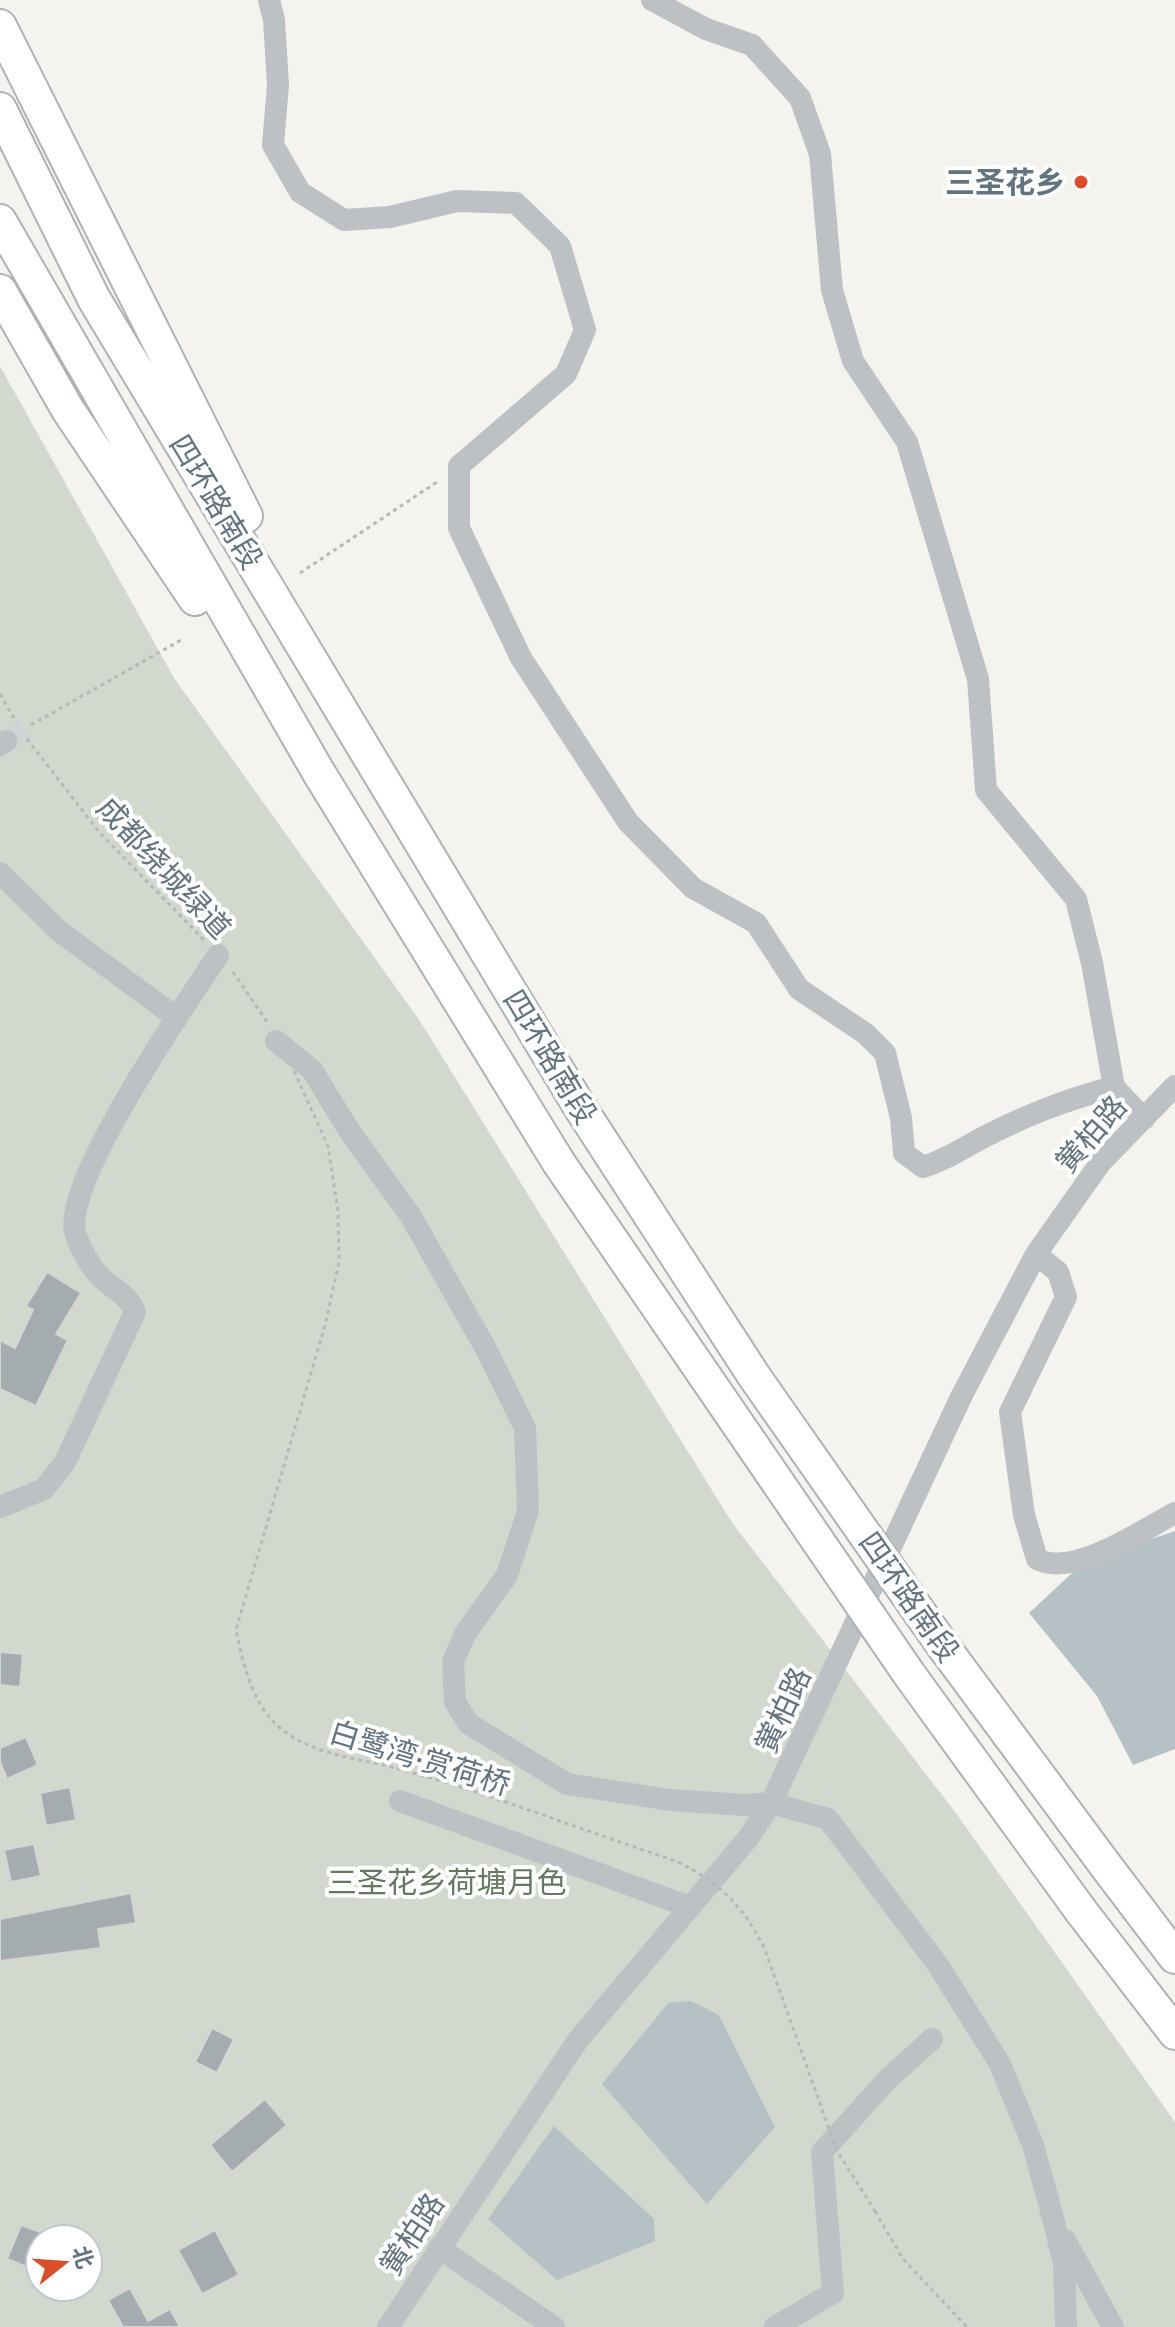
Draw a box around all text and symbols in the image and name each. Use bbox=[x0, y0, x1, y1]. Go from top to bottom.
place label: 三圣花乡 bbox=[945, 164, 1065, 201]
marker: 三圣花乡 bbox=[1072, 173, 1090, 191]
street label: 四环路南段 bbox=[162, 428, 270, 576]
street label: 成都绕城绿道 bbox=[89, 790, 239, 946]
street label: 四环路南段 bbox=[496, 983, 604, 1131]
street label: 黉柏路 bbox=[1048, 1088, 1134, 1180]
street label: 四环路南段 bbox=[851, 1525, 967, 1669]
street label: 黉柏路 bbox=[747, 1661, 819, 1759]
street label: 白鹭湾·赏荷桥 bbox=[325, 1713, 515, 1803]
park label: 三圣花乡荷塘月色 bbox=[327, 1864, 567, 1901]
street label: 黉柏路 bbox=[372, 2186, 452, 2282]
north arrow bbox=[24, 2223, 104, 2303]
text: 北 bbox=[67, 2243, 99, 2272]

